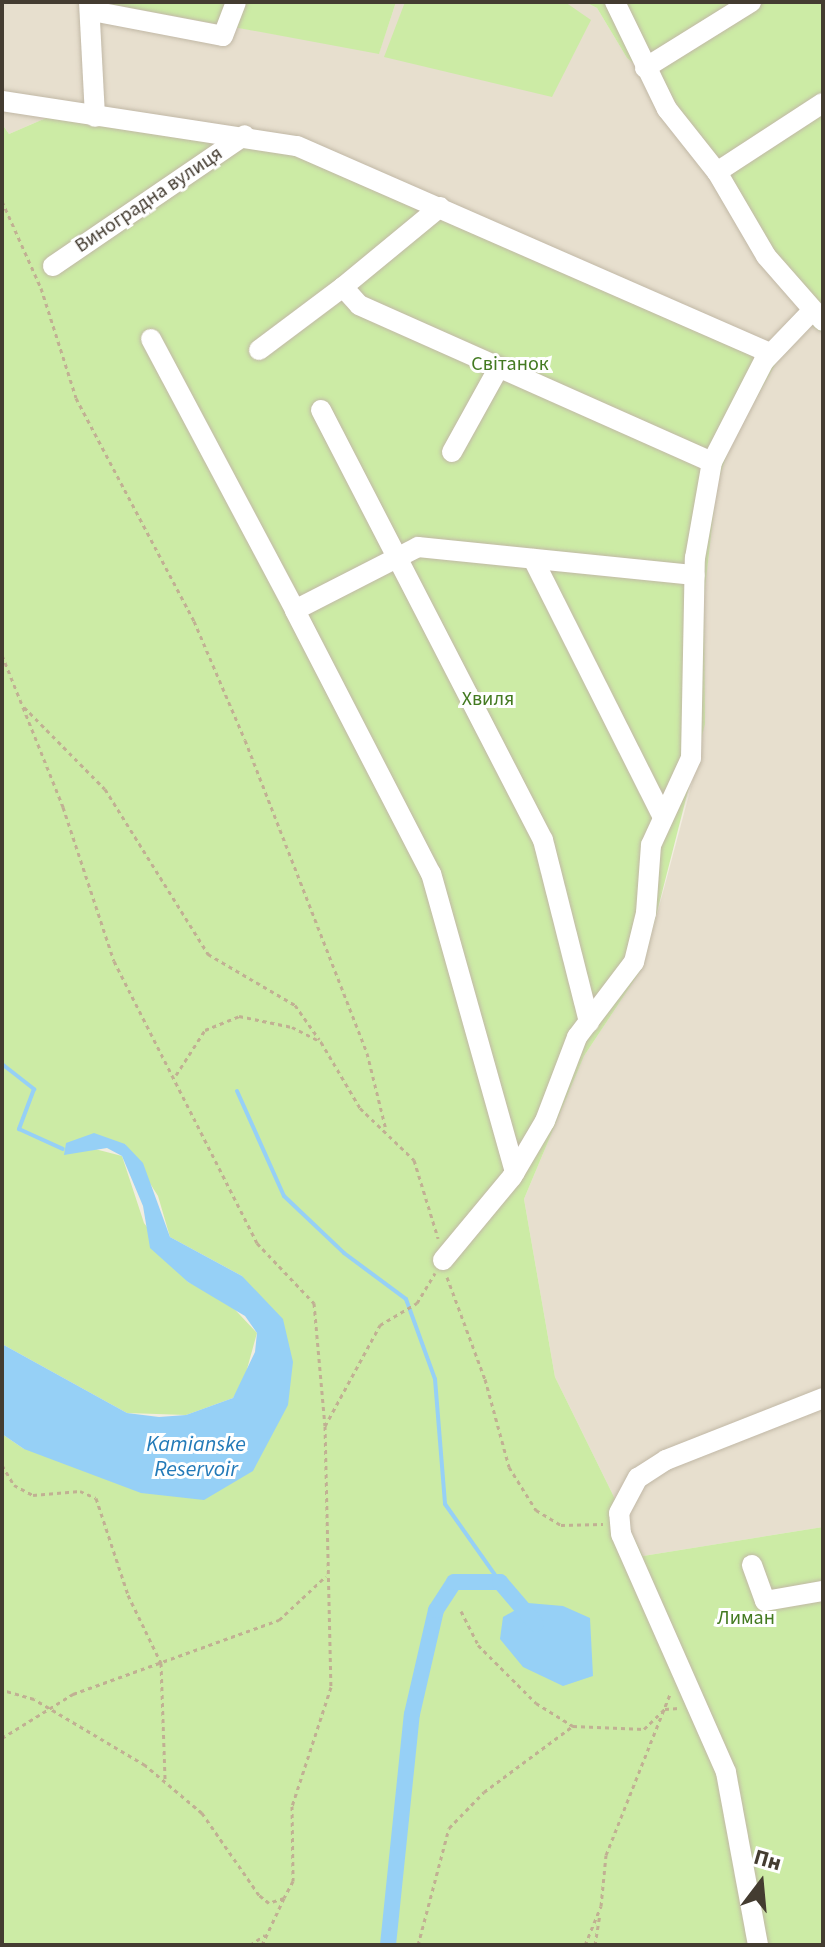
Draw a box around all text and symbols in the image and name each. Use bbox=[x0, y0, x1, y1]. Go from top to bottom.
street label: Виноградна вулиця bbox=[71, 142, 227, 258]
park label: Світанок bbox=[471, 352, 549, 376]
park label: Хвиля bbox=[462, 687, 514, 711]
water label: Kamianske Reservoir bbox=[146, 1431, 246, 1482]
park label: Лиман bbox=[717, 1606, 775, 1630]
text: Пн bbox=[750, 1841, 785, 1879]
north arrow bbox=[721, 1843, 801, 1923]

